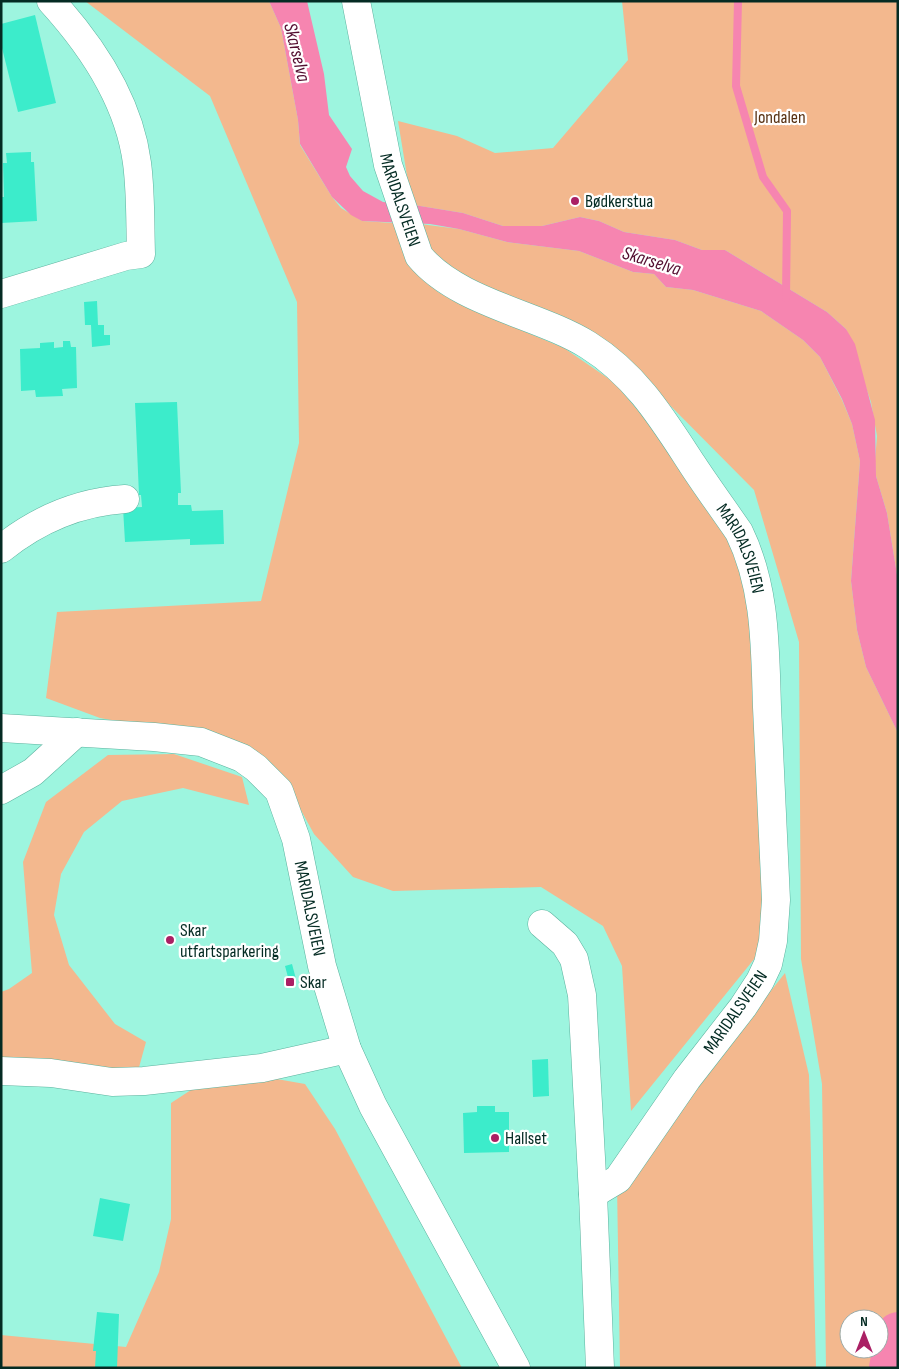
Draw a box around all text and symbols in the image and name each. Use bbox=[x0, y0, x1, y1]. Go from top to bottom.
water label: Skarselva bbox=[278, 21, 315, 84]
park label: Jondalen bbox=[753, 107, 806, 128]
street label: MARIDALSVEIEN bbox=[375, 152, 425, 249]
place label: Bødkerstua bbox=[585, 191, 653, 212]
marker: Bødkerstua bbox=[569, 195, 581, 207]
water label: Skarselva bbox=[620, 242, 684, 281]
street label: MARIDALSVEIEN bbox=[712, 500, 769, 595]
street label: MARIDALSVEIEN bbox=[290, 859, 330, 958]
place label: Skar utfartsparkering bbox=[180, 920, 279, 962]
marker: Skar utfartsparkering bbox=[164, 934, 176, 946]
street label: MARIDALSVEIEN bbox=[699, 967, 772, 1058]
place label: Skar bbox=[300, 972, 327, 993]
marker: Skar bbox=[284, 976, 296, 988]
place label: Hallset bbox=[505, 1128, 547, 1149]
marker: Hallset bbox=[489, 1132, 501, 1144]
north arrow bbox=[839, 1309, 889, 1359]
text: N bbox=[860, 1313, 868, 1330]

